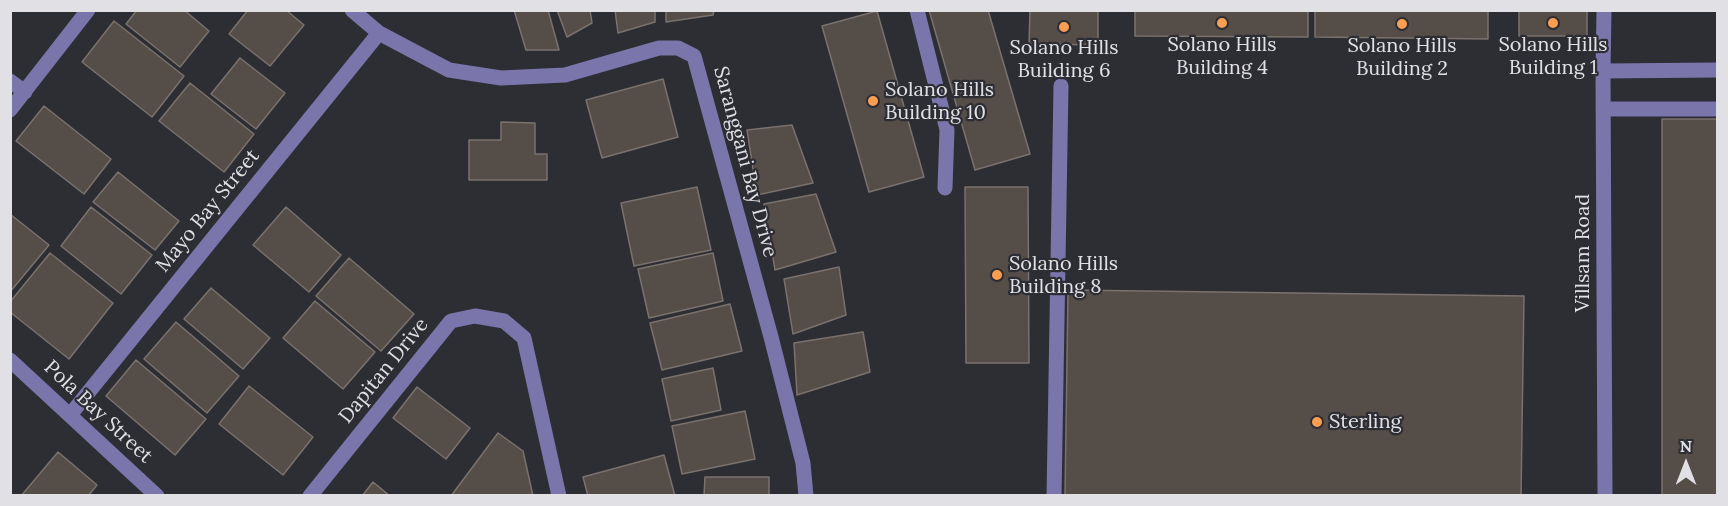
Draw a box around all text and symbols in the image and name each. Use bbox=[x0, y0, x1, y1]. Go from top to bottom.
marker: Solano Hills Building 4 bbox=[1215, 16, 1229, 30]
marker: Solano Hills Building 1 bbox=[1546, 16, 1560, 30]
marker: Solano Hills Building 2 bbox=[1395, 17, 1409, 31]
marker: Solano Hills Building 6 bbox=[1057, 20, 1071, 34]
place label: Solano Hills Building 4 bbox=[1167, 33, 1277, 80]
place label: Solano Hills Building 1 bbox=[1498, 33, 1608, 80]
place label: Solano Hills Building 2 bbox=[1347, 34, 1457, 81]
place label: Solano Hills Building 6 bbox=[1009, 36, 1119, 83]
street label: Saranggani Bay Drive bbox=[708, 64, 782, 260]
place label: Solano Hills Building 10 bbox=[885, 78, 994, 125]
marker: Solano Hills Building 10 bbox=[866, 94, 880, 108]
street label: Mayo Bay Street bbox=[151, 145, 265, 277]
street label: Villsam Road bbox=[1571, 194, 1595, 312]
place label: Solano Hills Building 8 bbox=[1009, 252, 1118, 299]
marker: Solano Hills Building 8 bbox=[990, 268, 1004, 282]
street label: Dapitan Drive bbox=[334, 314, 434, 428]
street label: Pola Bay Street bbox=[39, 356, 157, 468]
place label: Sterling bbox=[1329, 410, 1402, 434]
marker: Sterling bbox=[1310, 415, 1324, 429]
north arrow bbox=[1656, 434, 1716, 494]
text: N bbox=[1680, 436, 1692, 456]

